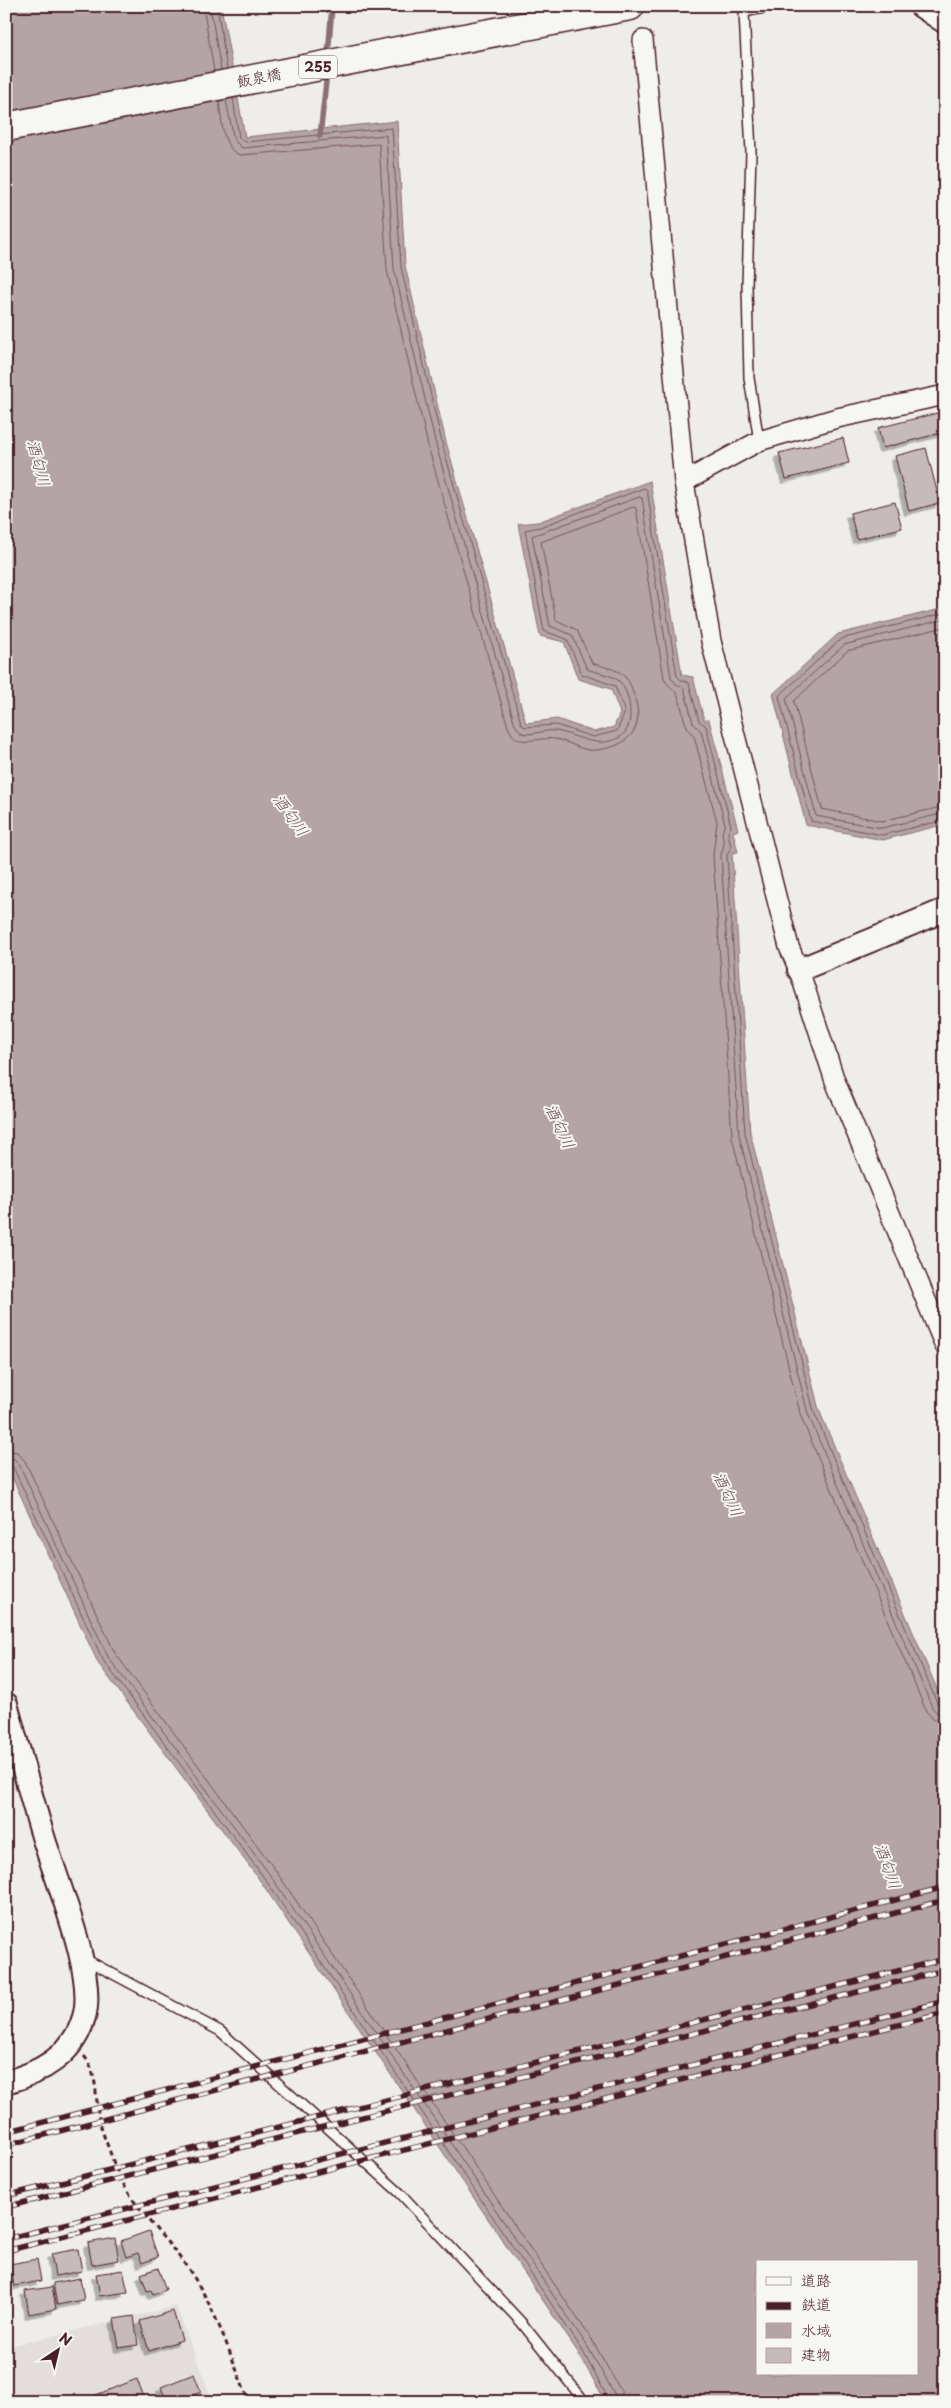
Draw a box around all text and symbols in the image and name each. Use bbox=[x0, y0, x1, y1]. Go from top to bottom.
road number: 255 bbox=[299, 56, 337, 78]
street label: 飯泉橋 bbox=[234, 61, 283, 92]
water label: 酒匂川 bbox=[22, 436, 58, 489]
water label: 酒匂川 bbox=[268, 788, 316, 841]
water label: 酒匂川 bbox=[540, 1099, 582, 1152]
water label: 酒匂川 bbox=[708, 1467, 750, 1520]
water label: 酒匂川 bbox=[869, 1839, 908, 1892]
legend bbox=[756, 2260, 918, 2376]
text: 道路 bbox=[801, 2268, 831, 2291]
text: 鉄道 bbox=[801, 2292, 831, 2315]
text: 水域 bbox=[801, 2318, 831, 2341]
north arrow bbox=[32, 2326, 82, 2376]
text: N bbox=[55, 2327, 76, 2351]
text: 建物 bbox=[801, 2342, 831, 2365]

